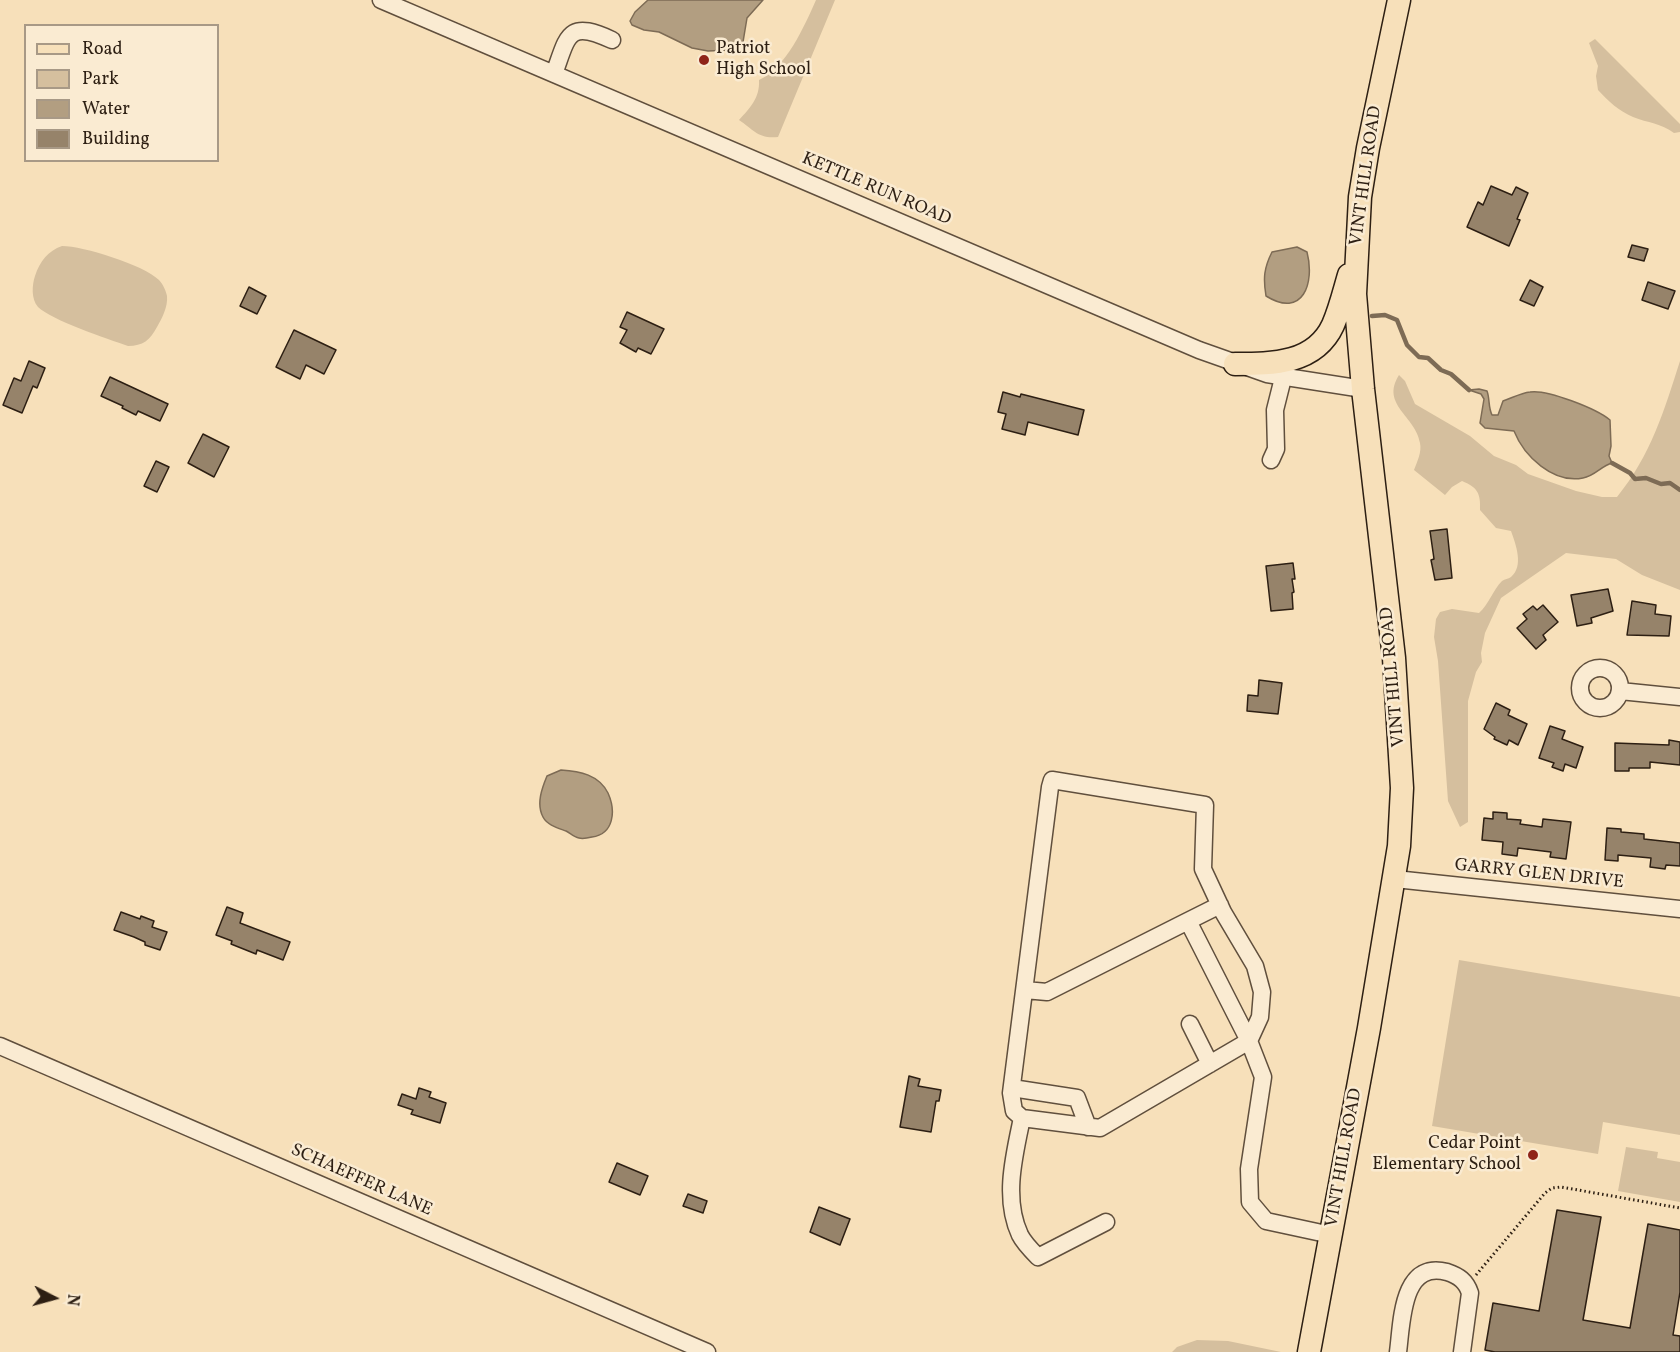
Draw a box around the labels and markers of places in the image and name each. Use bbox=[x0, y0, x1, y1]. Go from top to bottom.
place label: Patriot High School bbox=[716, 39, 811, 82]
marker: Patriot High School bbox=[697, 53, 711, 67]
place label: Cedar Point Elementary School bbox=[1372, 1134, 1521, 1176]
marker: Cedar Point Elementary School bbox=[1526, 1148, 1540, 1162]

